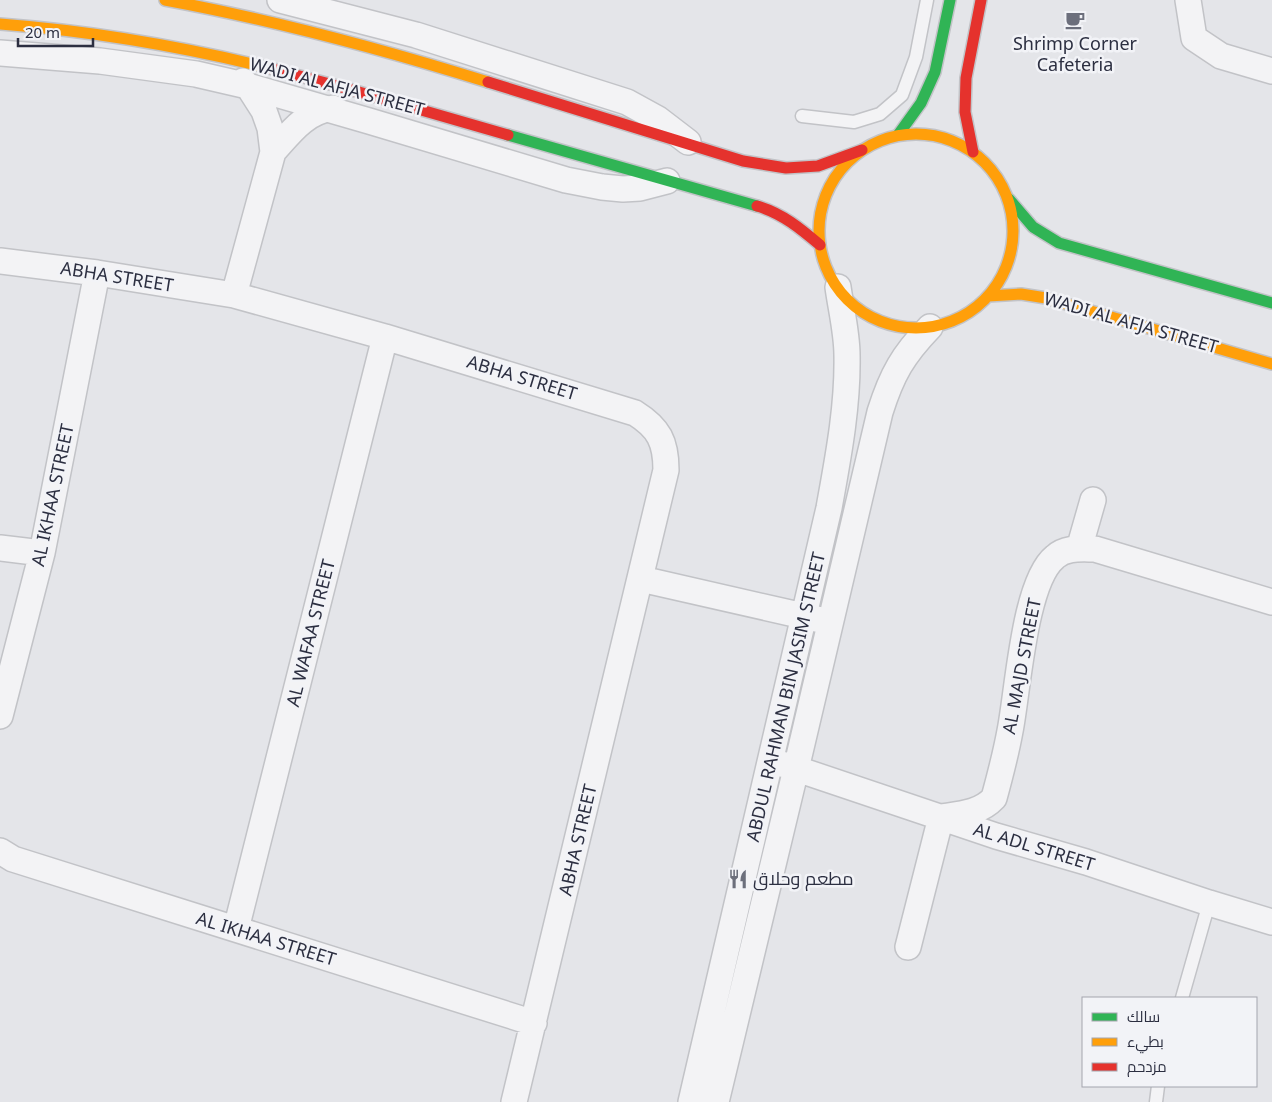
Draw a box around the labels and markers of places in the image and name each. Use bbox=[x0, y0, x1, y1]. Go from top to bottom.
cafe icon: Shrimp Corner Cafeteria bbox=[1064, 9, 1086, 31]
place label: Shrimp Corner Cafeteria bbox=[1013, 31, 1138, 76]
place label: مطعم وحلاق bbox=[753, 866, 853, 891]
restaurant icon: مطعم وحلاق bbox=[727, 868, 749, 890]

